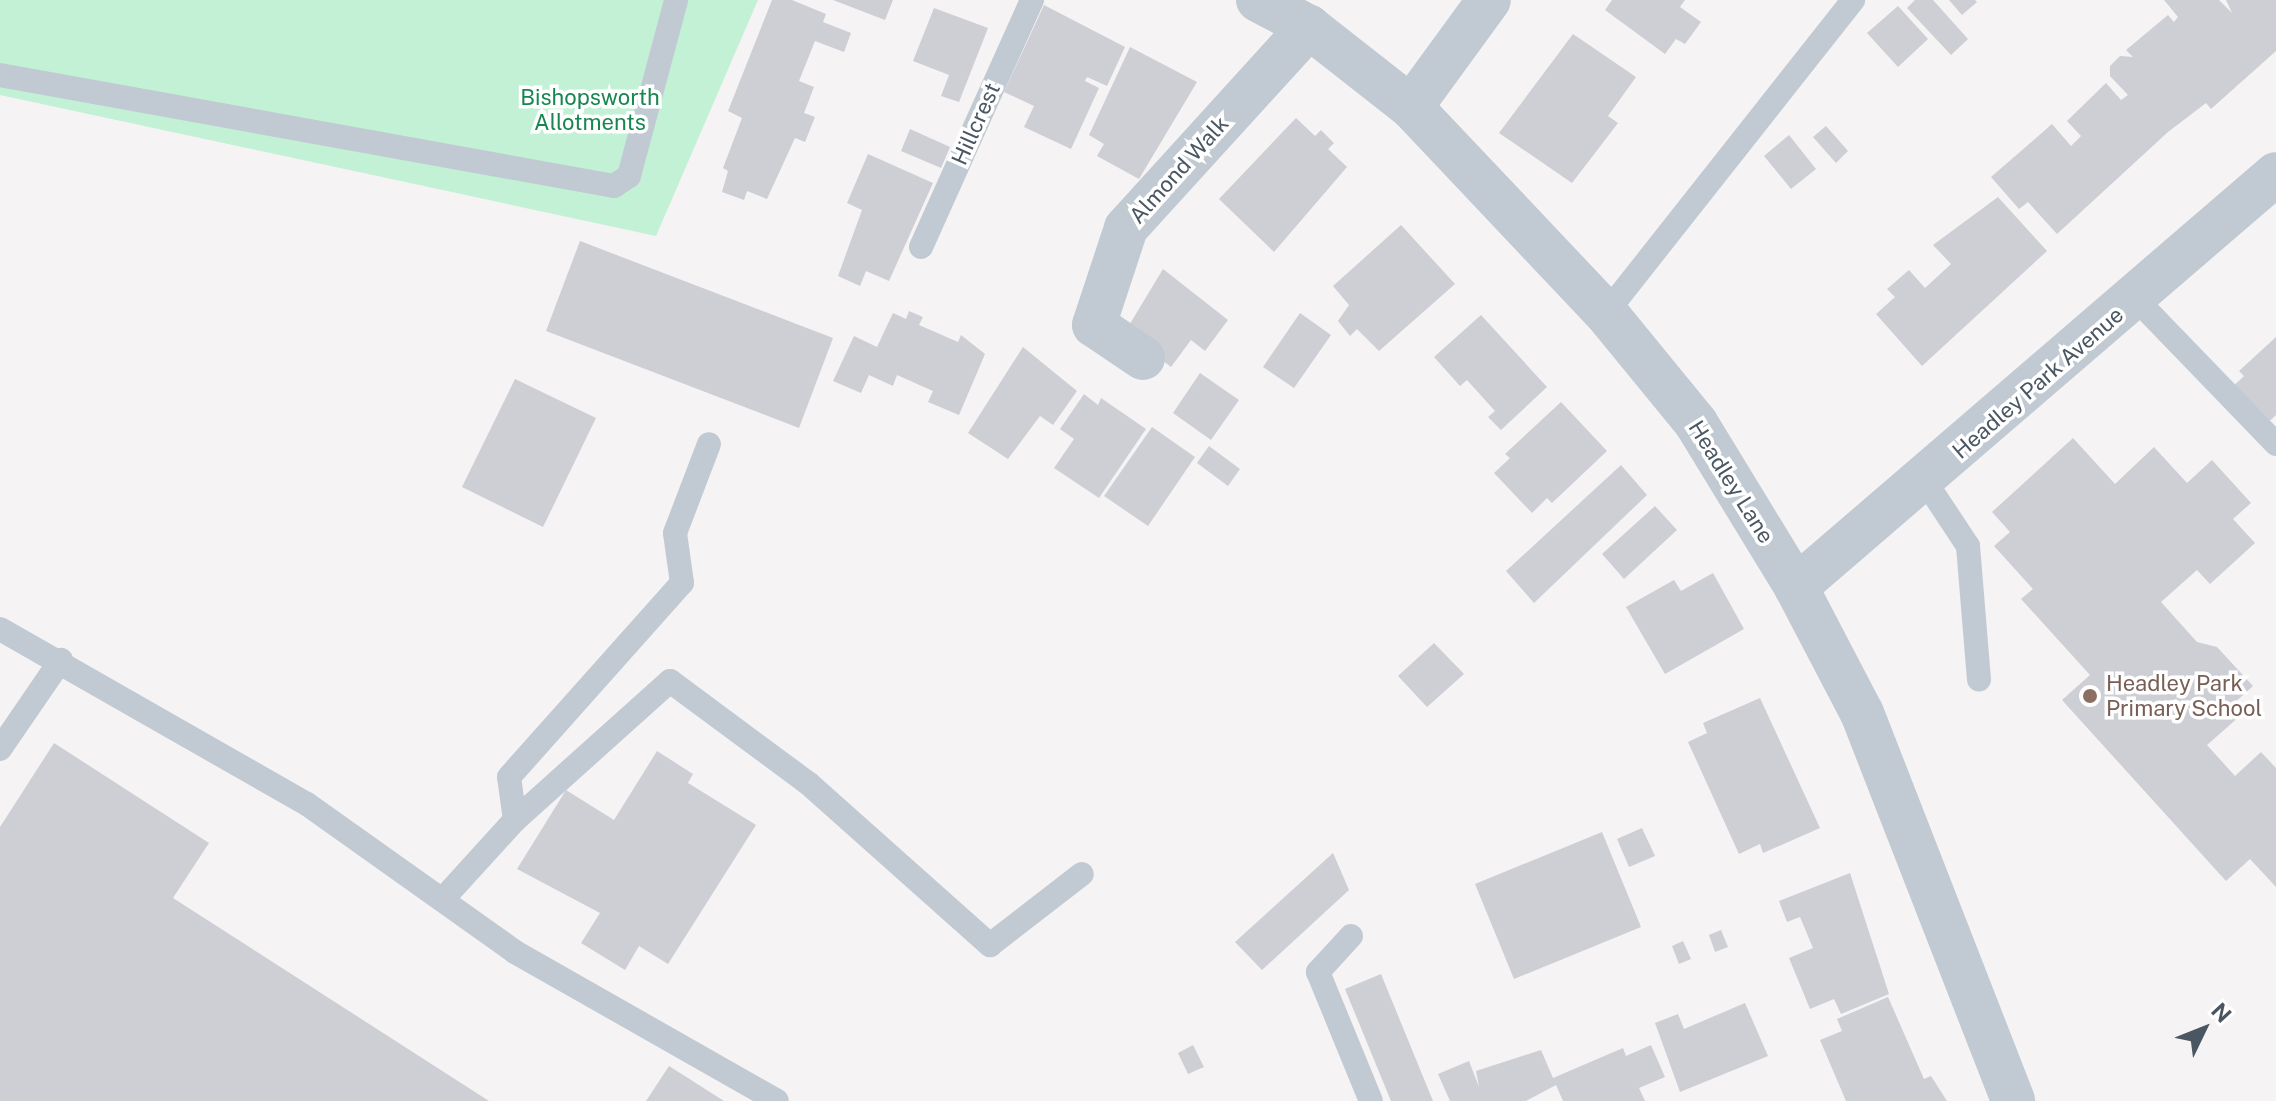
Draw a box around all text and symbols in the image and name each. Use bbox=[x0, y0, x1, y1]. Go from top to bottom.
street label: Hillcrest bbox=[946, 79, 1006, 169]
park label: Bishopsworth Allotments bbox=[520, 84, 660, 136]
street label: Almond Walk bbox=[1124, 111, 1234, 229]
street label: Headley Park Avenue bbox=[1947, 302, 2129, 464]
street label: Headley Lane bbox=[1683, 416, 1779, 548]
place label: Headley Park Primary School bbox=[2106, 670, 2262, 722]
marker: Headley Park Primary School bbox=[2081, 687, 2099, 705]
north arrow bbox=[2164, 989, 2244, 1069]
text: N bbox=[2206, 997, 2237, 1028]

